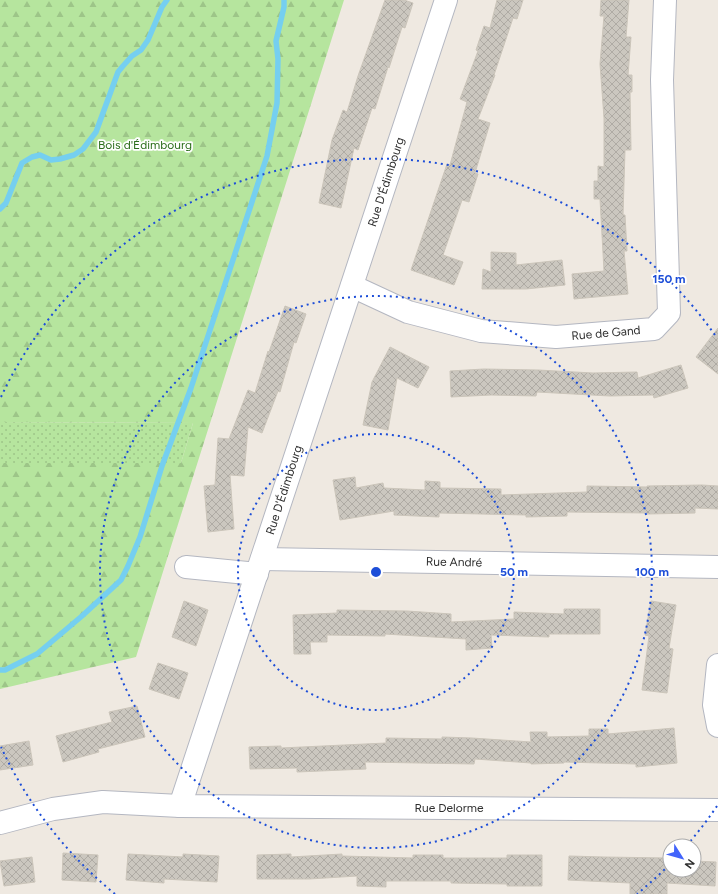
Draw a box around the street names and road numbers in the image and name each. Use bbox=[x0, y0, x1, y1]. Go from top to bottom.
street label: Rue D'Édimbourg bbox=[365, 135, 407, 229]
street label: Rue de Gand bbox=[571, 323, 641, 343]
street label: Rue D'Édimbourg bbox=[263, 443, 305, 537]
street label: Rue André bbox=[426, 555, 483, 569]
street label: Rue Delorme bbox=[415, 801, 484, 815]

